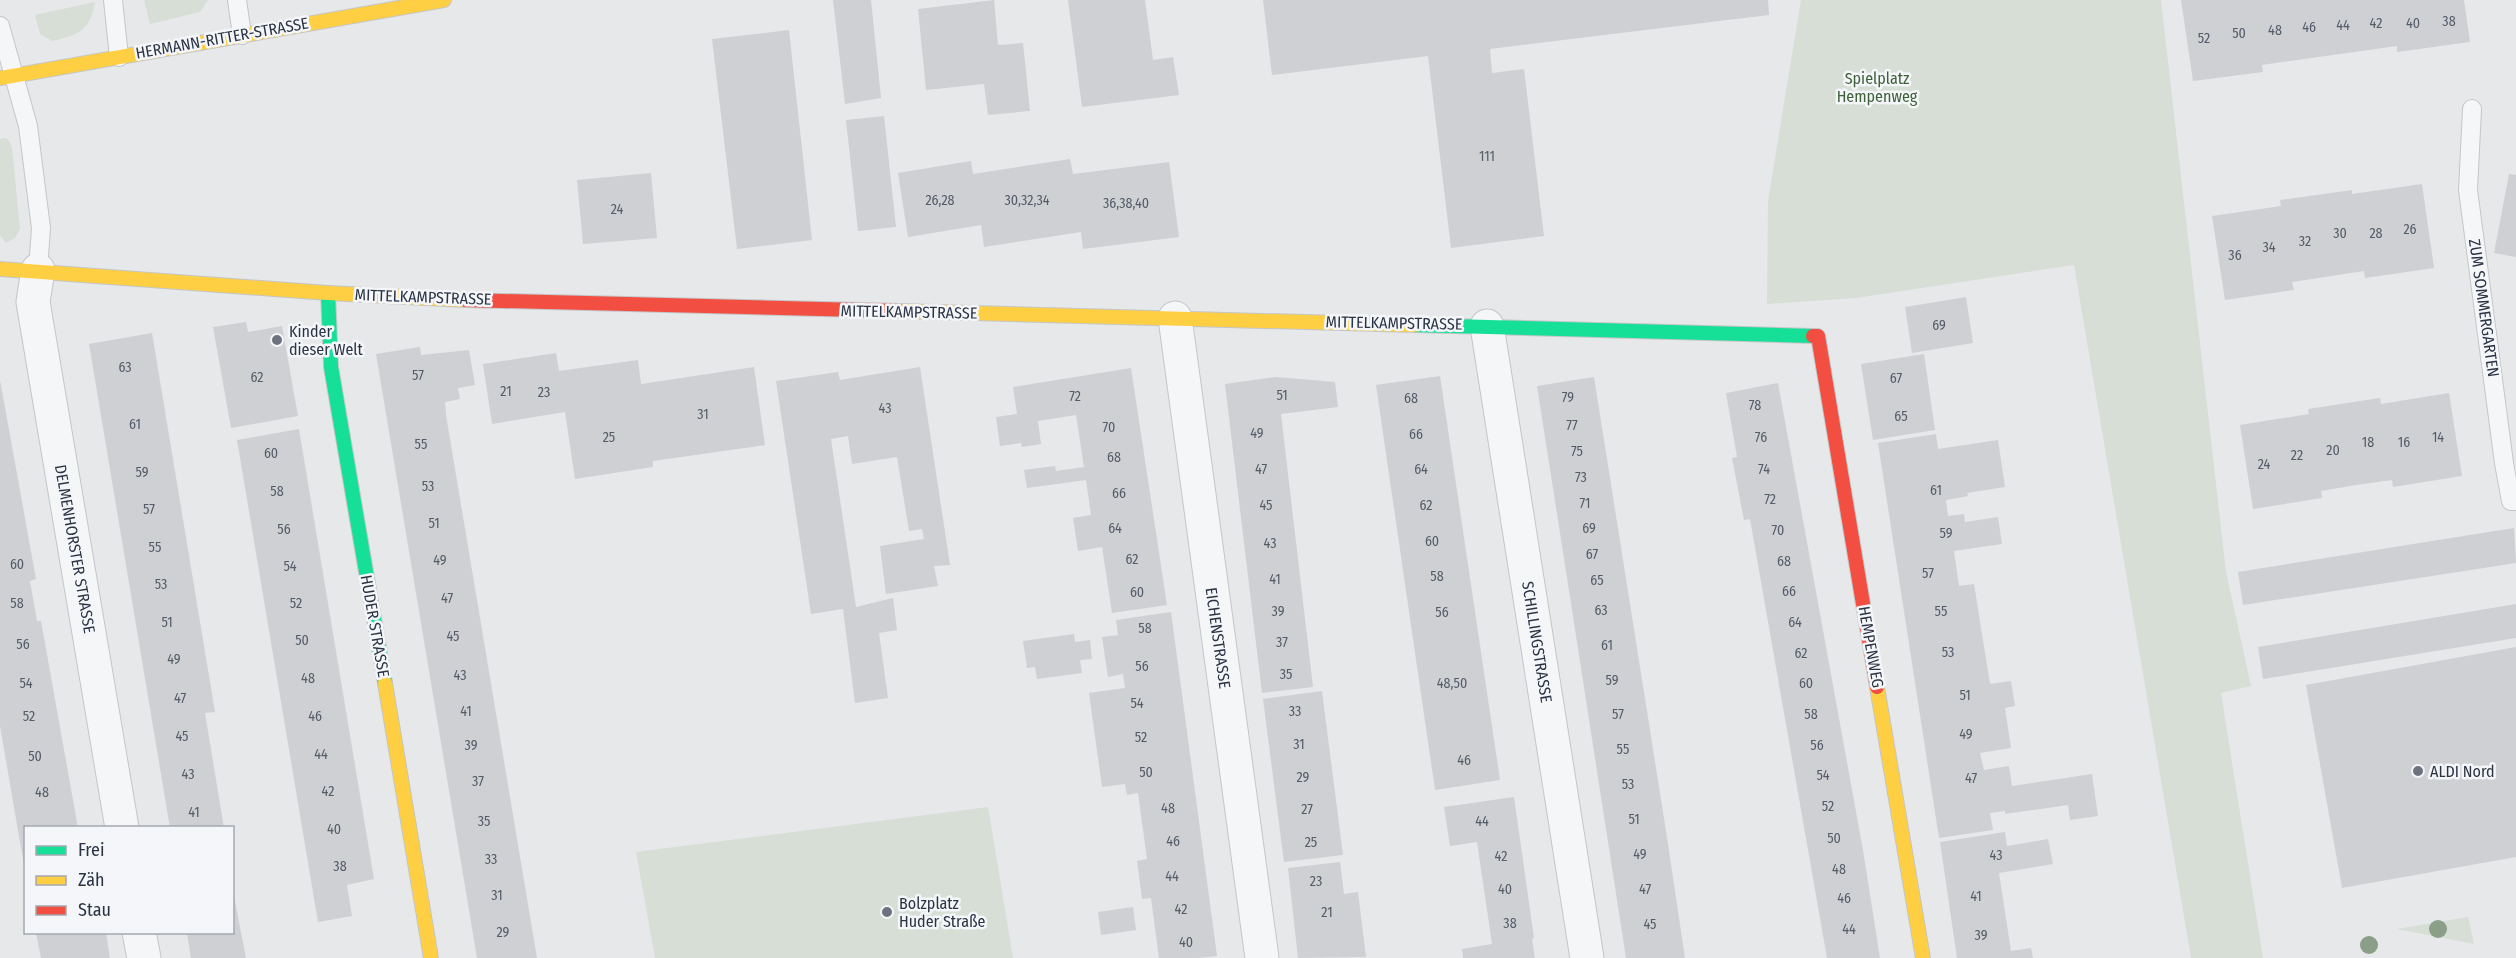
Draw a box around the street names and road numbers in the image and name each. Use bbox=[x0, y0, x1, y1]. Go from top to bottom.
street label: HERMANN-RITTER-STRASSE bbox=[134, 13, 310, 63]
street label: ZUM SOMMERGARTEN bbox=[2465, 238, 2503, 378]
street label: MITTELKAMPSTRASSE bbox=[354, 285, 492, 309]
street label: MITTELKAMPSTRASSE bbox=[841, 301, 977, 323]
street label: MITTELKAMPSTRASSE bbox=[1326, 312, 1462, 334]
street label: DELMENHORSTER STRASSE bbox=[51, 463, 99, 635]
street label: HUDER STRASSE bbox=[357, 573, 393, 679]
street label: SCHILLINGSTRASSE bbox=[1518, 580, 1556, 704]
street label: EICHENSTRASSE bbox=[1201, 586, 1235, 690]
street label: HEMPENWEG bbox=[1854, 605, 1888, 689]

